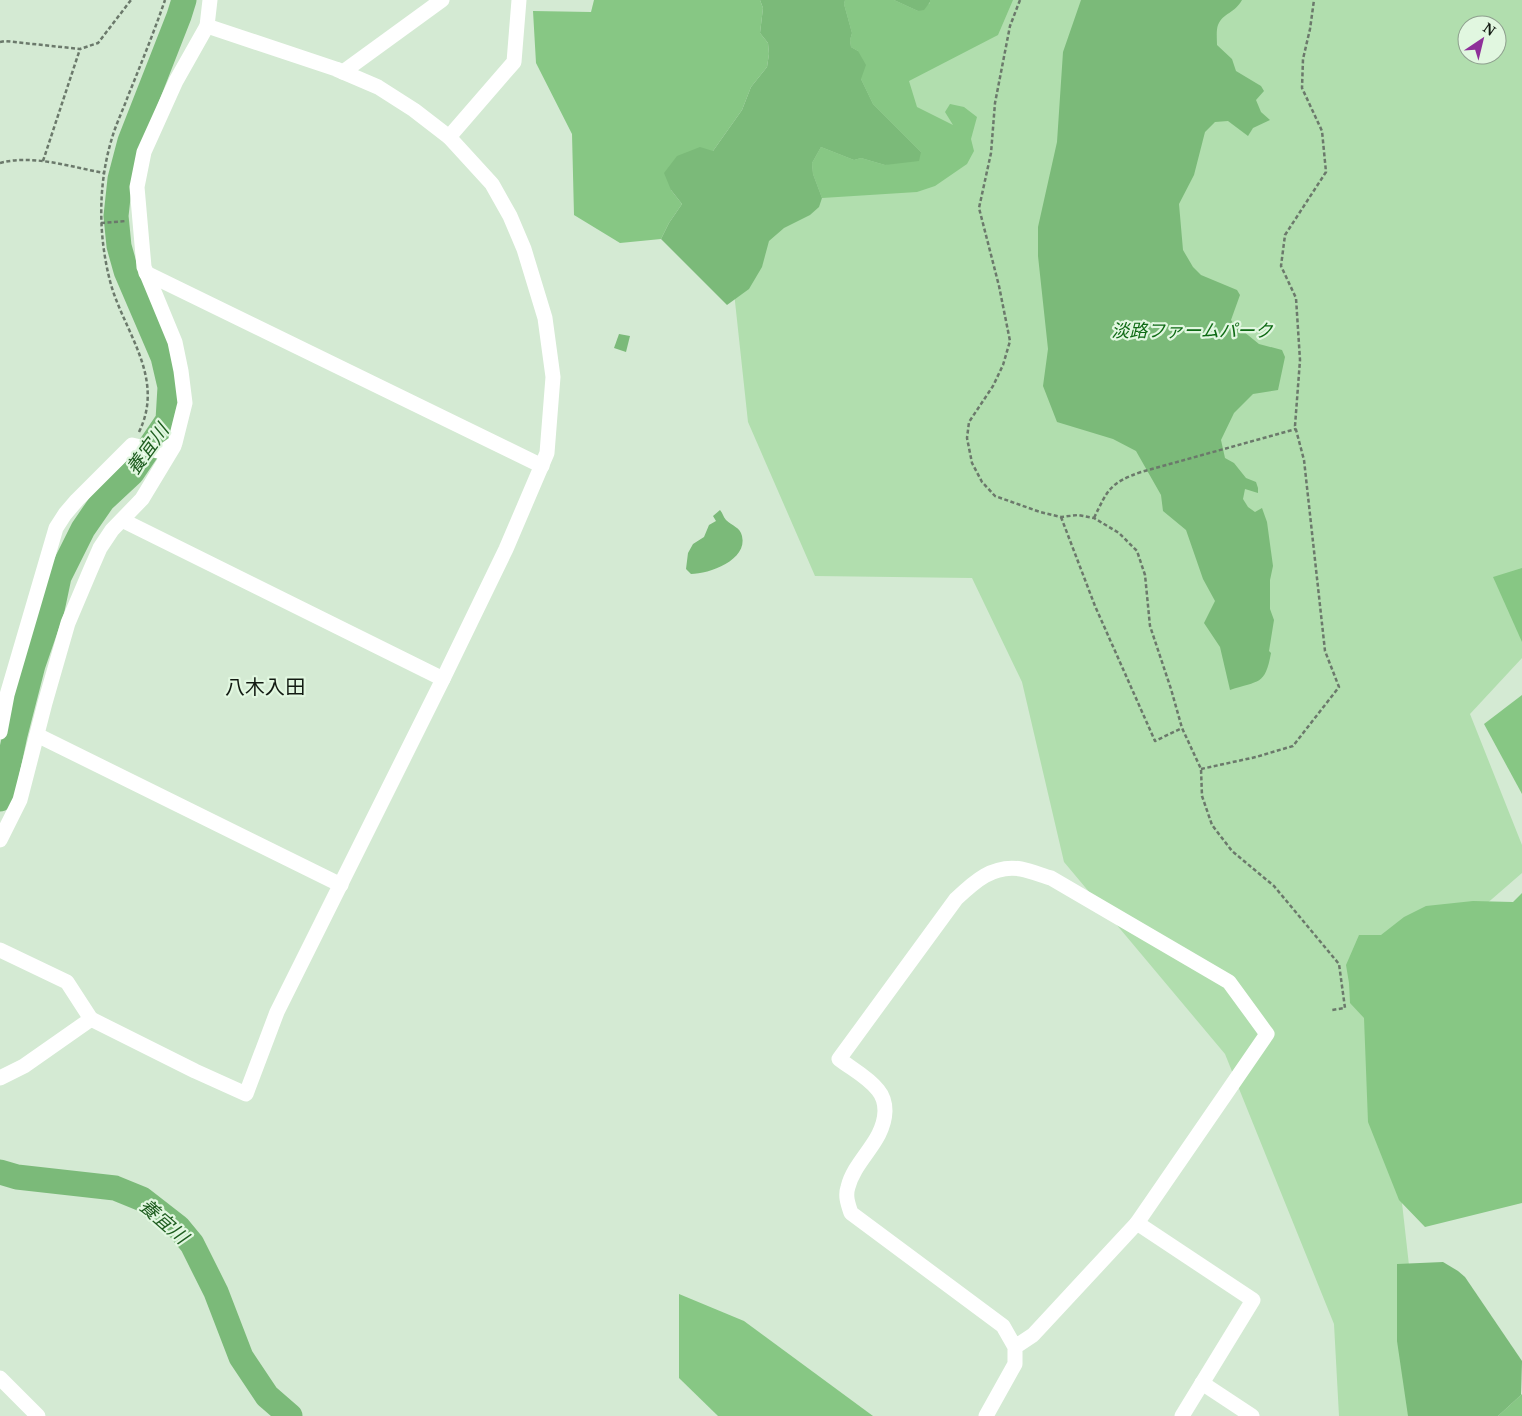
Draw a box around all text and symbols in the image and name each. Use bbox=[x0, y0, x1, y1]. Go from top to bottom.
north arrow bbox=[1457, 15, 1507, 65]
text: N bbox=[1480, 18, 1500, 40]
park label: 淡路ファームパーク bbox=[1111, 318, 1274, 342]
water label: 養宜川 bbox=[120, 417, 175, 480]
district label: 八木入田 bbox=[225, 673, 305, 700]
water label: 養宜川 bbox=[134, 1192, 196, 1251]

